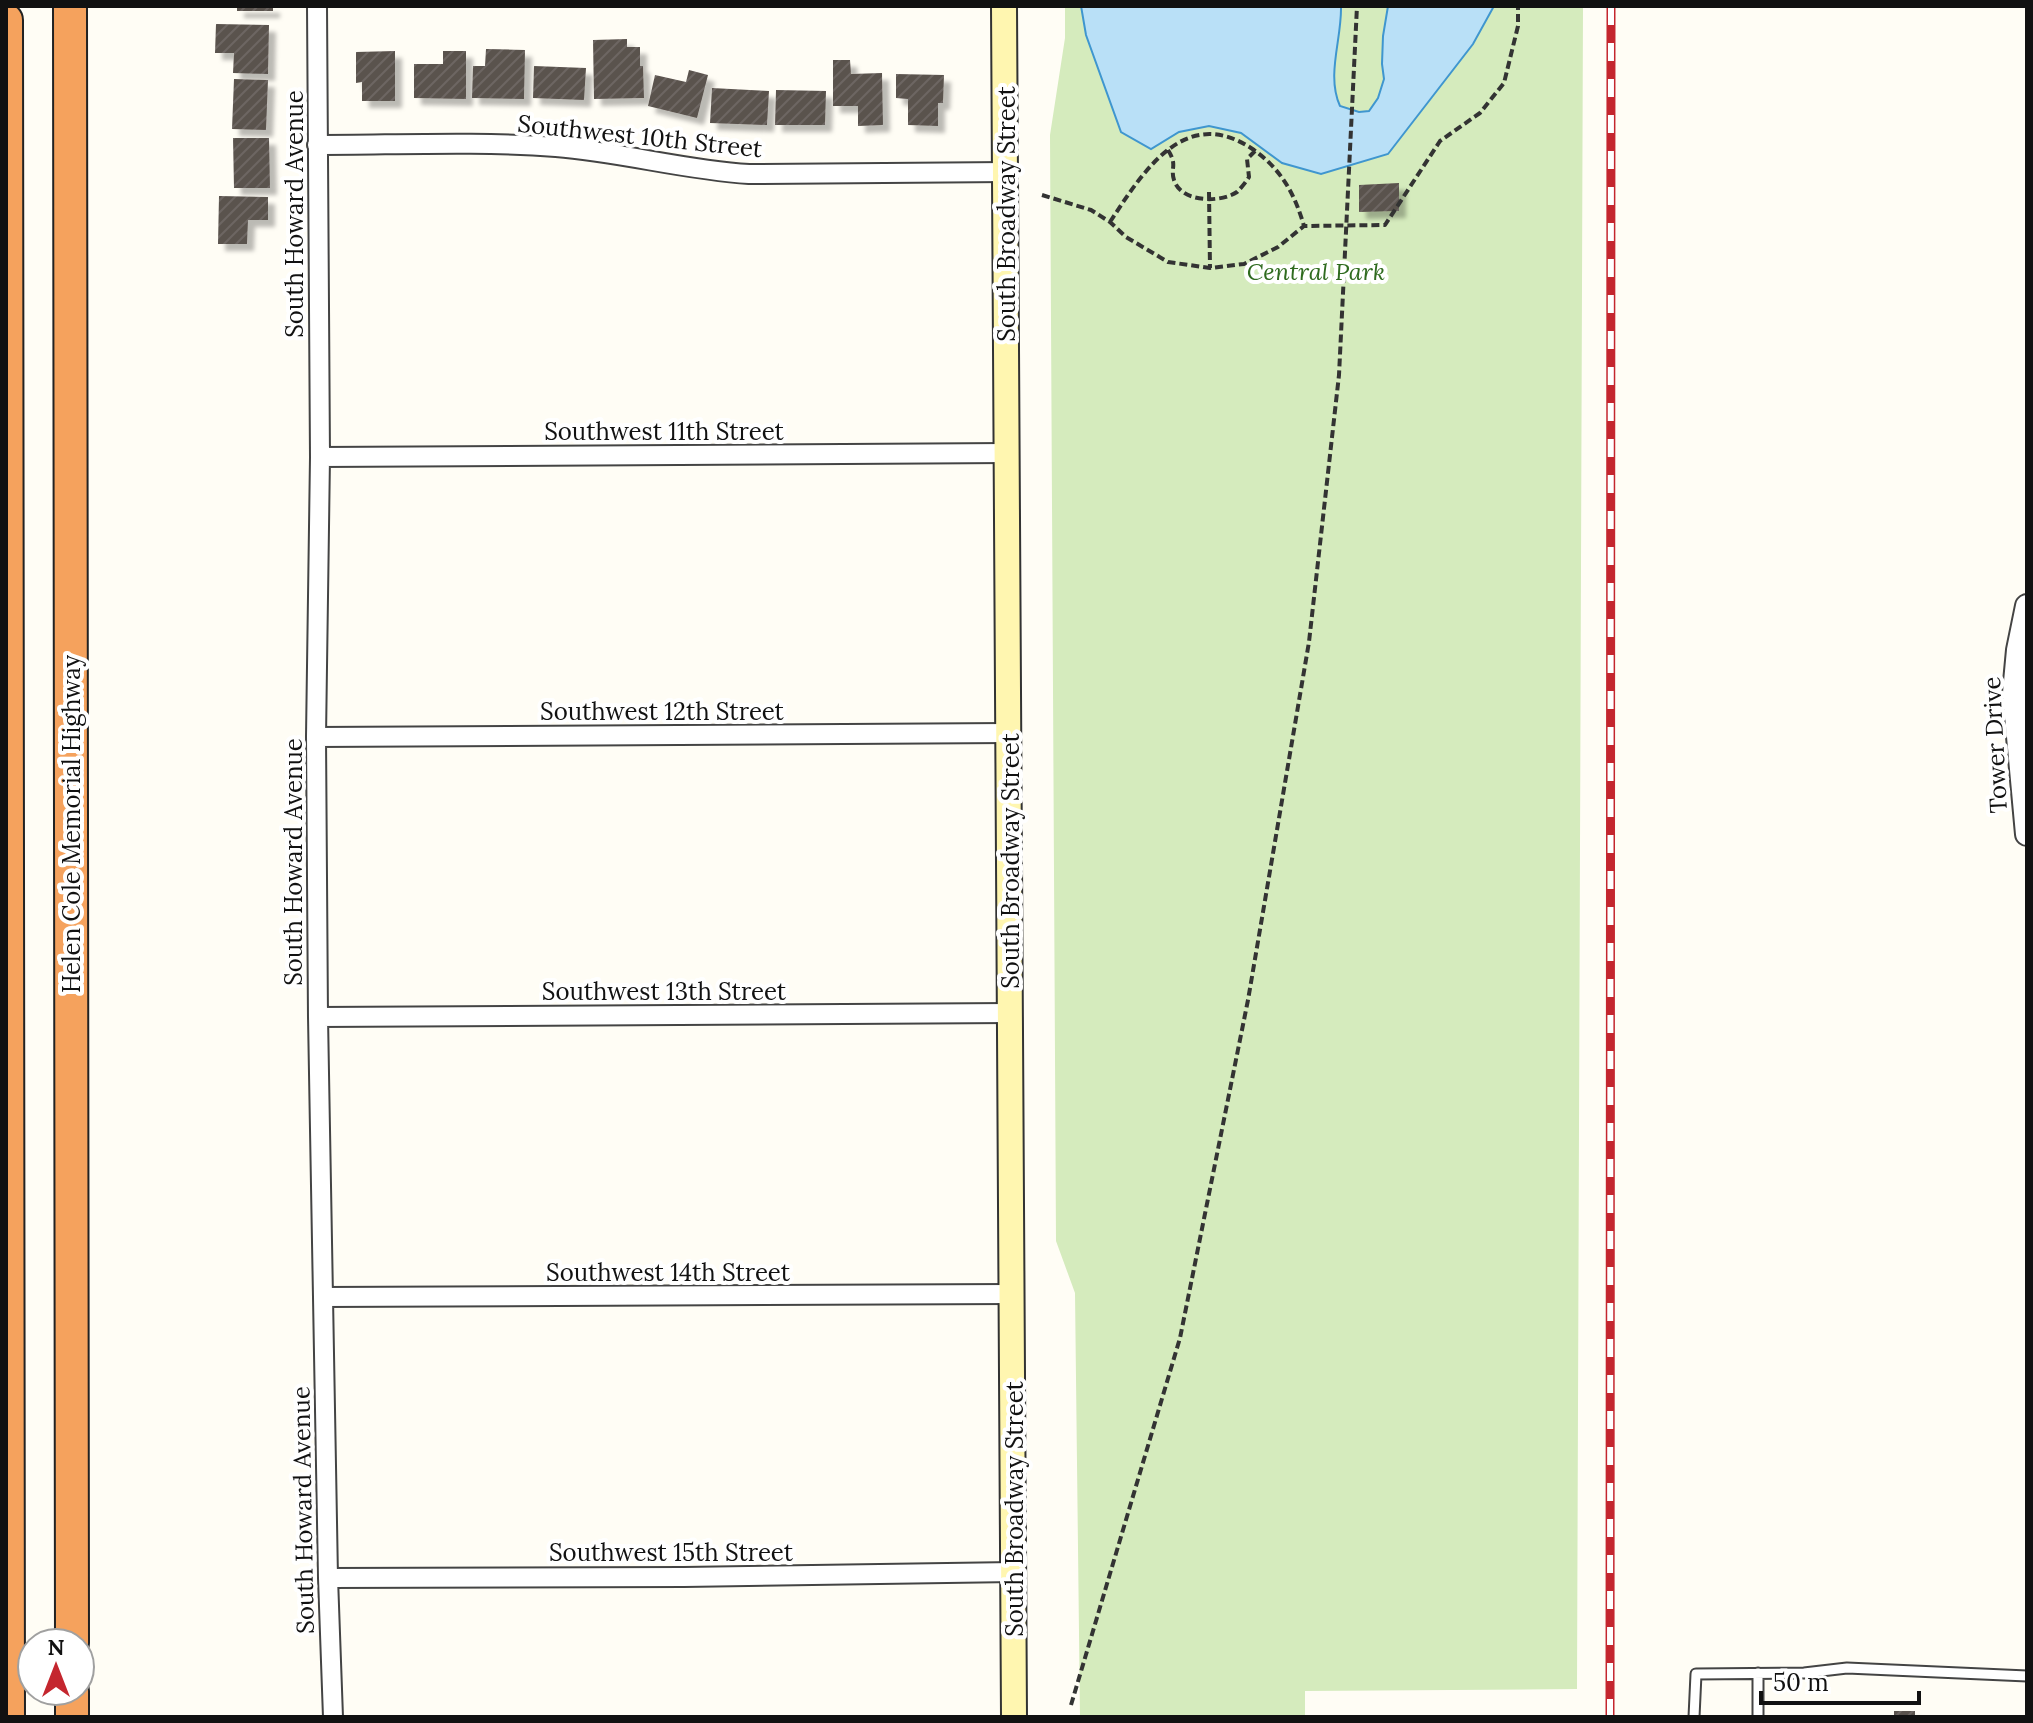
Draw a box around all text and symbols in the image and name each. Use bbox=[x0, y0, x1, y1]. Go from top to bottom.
street label: South Broadway Street bbox=[991, 85, 1022, 342]
street label: South Howard Avenue bbox=[279, 90, 310, 338]
street label: Southwest 10th Street bbox=[516, 108, 765, 164]
park label: Central Park bbox=[1247, 256, 1385, 287]
street label: Southwest 11th Street bbox=[544, 416, 785, 447]
street label: Helen Cole Memorial Highway bbox=[56, 655, 87, 993]
street label: Tower Drive bbox=[1976, 676, 2014, 814]
street label: Southwest 12th Street bbox=[540, 696, 785, 727]
street label: South Broadway Street bbox=[995, 732, 1026, 989]
street label: South Howard Avenue bbox=[278, 738, 309, 986]
street label: Southwest 13th Street bbox=[542, 976, 787, 1007]
street label: Southwest 14th Street bbox=[546, 1257, 791, 1288]
street label: South Broadway Street bbox=[999, 1380, 1030, 1637]
street label: South Howard Avenue bbox=[285, 1386, 321, 1634]
street label: Southwest 15th Street bbox=[549, 1537, 794, 1568]
north arrow bbox=[16, 1627, 96, 1707]
text: N bbox=[47, 1633, 65, 1661]
scale bar bbox=[1761, 1655, 1919, 1705]
text: 50 m bbox=[1773, 1667, 1829, 1698]

